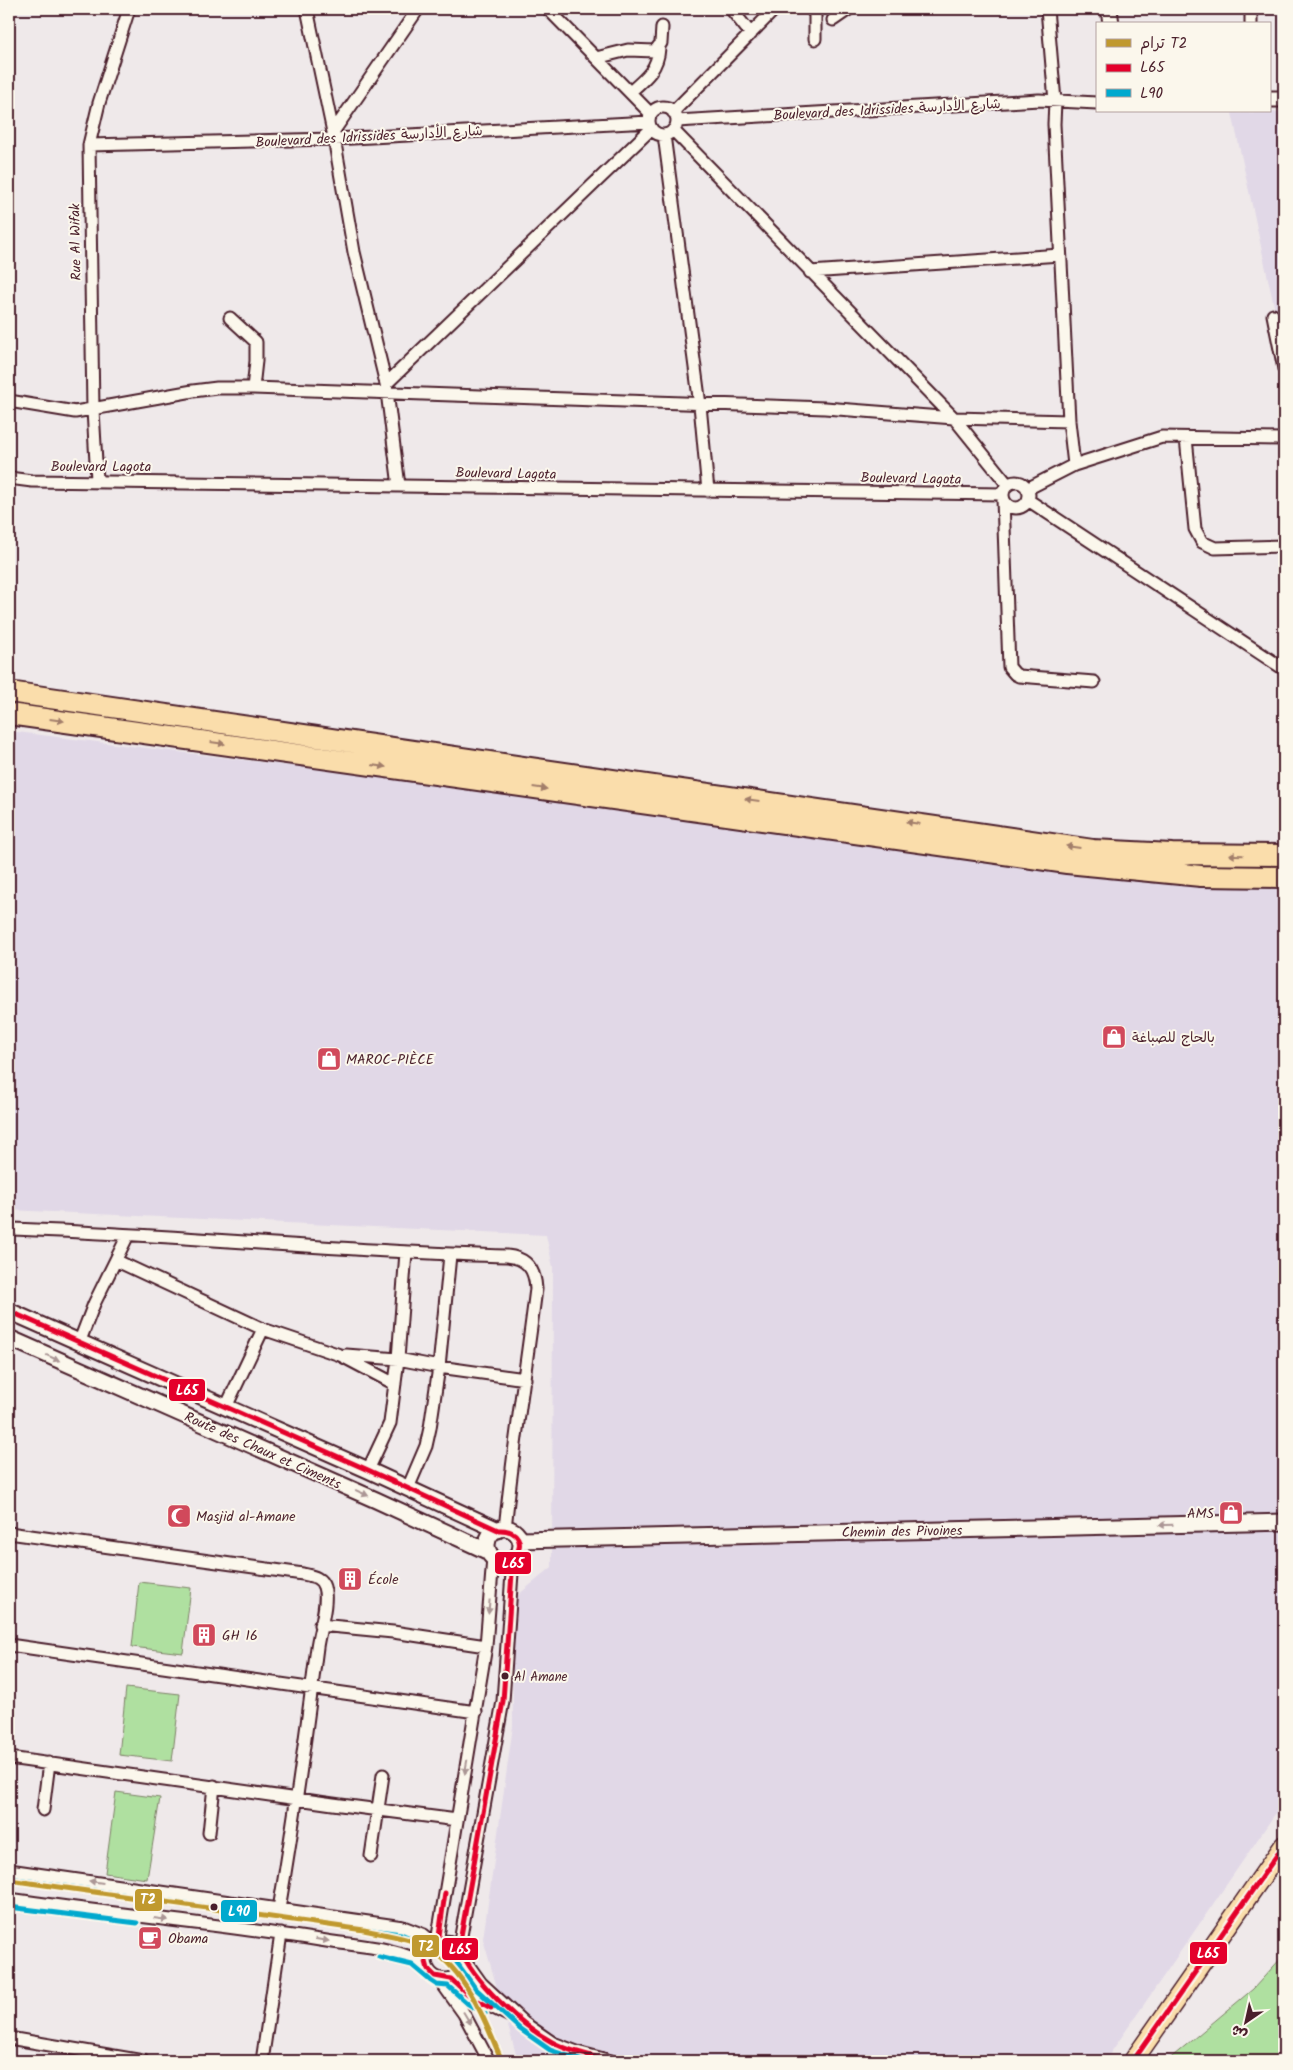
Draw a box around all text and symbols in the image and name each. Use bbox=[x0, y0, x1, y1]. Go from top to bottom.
legend bbox=[1096, 22, 1270, 112]
text: ترام T2 bbox=[1140, 32, 1187, 56]
text: L65 bbox=[1140, 56, 1166, 80]
text: L90 bbox=[1140, 82, 1164, 106]
street label: Boulevard des Idrissides شارع الأدارسة bbox=[773, 93, 1001, 127]
street label: Boulevard des Idrissides شارع الأدارسة bbox=[255, 120, 483, 154]
street label: Rue Al Wifak bbox=[64, 203, 88, 281]
street label: Boulevard Lagota bbox=[51, 456, 151, 478]
street label: Boulevard Lagota bbox=[455, 462, 556, 486]
street label: Boulevard Lagota bbox=[860, 467, 961, 491]
one-way arrow bbox=[49, 717, 65, 725]
one-way arrow bbox=[210, 739, 226, 747]
one-way arrow bbox=[371, 762, 387, 770]
one-way arrow bbox=[532, 785, 548, 793]
one-way arrow bbox=[743, 796, 759, 804]
one-way arrow bbox=[904, 819, 920, 827]
one-way arrow bbox=[1065, 843, 1081, 851]
one-way arrow bbox=[1227, 851, 1243, 859]
shop icon: بالحاج للصباغة bbox=[1101, 1024, 1127, 1050]
place label: بالحاج للصباغة bbox=[1132, 1027, 1215, 1049]
shop icon: MAROC-PIÈCE bbox=[316, 1046, 342, 1072]
place label: MAROC-PIÈCE bbox=[346, 1049, 435, 1071]
one-way arrow bbox=[46, 1354, 60, 1362]
line badge: L65 bbox=[168, 1378, 206, 1402]
text: L65 bbox=[176, 1380, 200, 1402]
street label: Route des Chaux et Ciments bbox=[181, 1406, 345, 1495]
one-way arrow bbox=[355, 1490, 369, 1498]
shop icon: AMS bbox=[1218, 1500, 1244, 1526]
mosque icon: Masjid al-Amane bbox=[166, 1503, 192, 1529]
place label: AMS bbox=[1187, 1503, 1215, 1525]
place label: Masjid al-Amane bbox=[196, 1506, 296, 1528]
street label: Chemin des Pivoines bbox=[841, 1520, 963, 1544]
one-way arrow bbox=[1157, 1521, 1173, 1529]
line badge: L65 bbox=[494, 1551, 532, 1575]
text: L65 bbox=[502, 1553, 526, 1575]
building icon: École bbox=[337, 1566, 363, 1592]
place label: École bbox=[368, 1569, 399, 1591]
one-way arrow bbox=[485, 1599, 493, 1615]
building icon: GH 16 bbox=[191, 1622, 217, 1648]
place label: GH 16 bbox=[222, 1625, 258, 1647]
place label: Al Amane bbox=[514, 1667, 568, 1688]
marker: Al Amane bbox=[500, 1671, 510, 1681]
one-way arrow bbox=[462, 1760, 470, 1776]
one-way arrow bbox=[88, 1878, 104, 1886]
line badge: T2 bbox=[134, 1888, 163, 1912]
text: T2 bbox=[140, 1889, 156, 1911]
line badge: L90 bbox=[220, 1899, 258, 1923]
text: L90 bbox=[228, 1901, 251, 1923]
unlabelled marker bbox=[209, 1902, 219, 1912]
one-way arrow bbox=[154, 1915, 170, 1923]
cafe icon: Obama bbox=[137, 1925, 163, 1951]
place label: Obama bbox=[168, 1928, 208, 1950]
line badge: T2 bbox=[411, 1934, 440, 1958]
text: T2 bbox=[418, 1936, 434, 1958]
one-way arrow bbox=[315, 1937, 331, 1945]
line badge: L65 bbox=[441, 1937, 479, 1961]
text: L65 bbox=[449, 1939, 473, 1961]
line badge: L65 bbox=[1189, 1941, 1228, 1965]
text: L65 bbox=[1197, 1943, 1221, 1965]
north arrow bbox=[1220, 1998, 1270, 2048]
one-way arrow bbox=[462, 2012, 471, 2025]
text: ش bbox=[1227, 2019, 1252, 2045]

